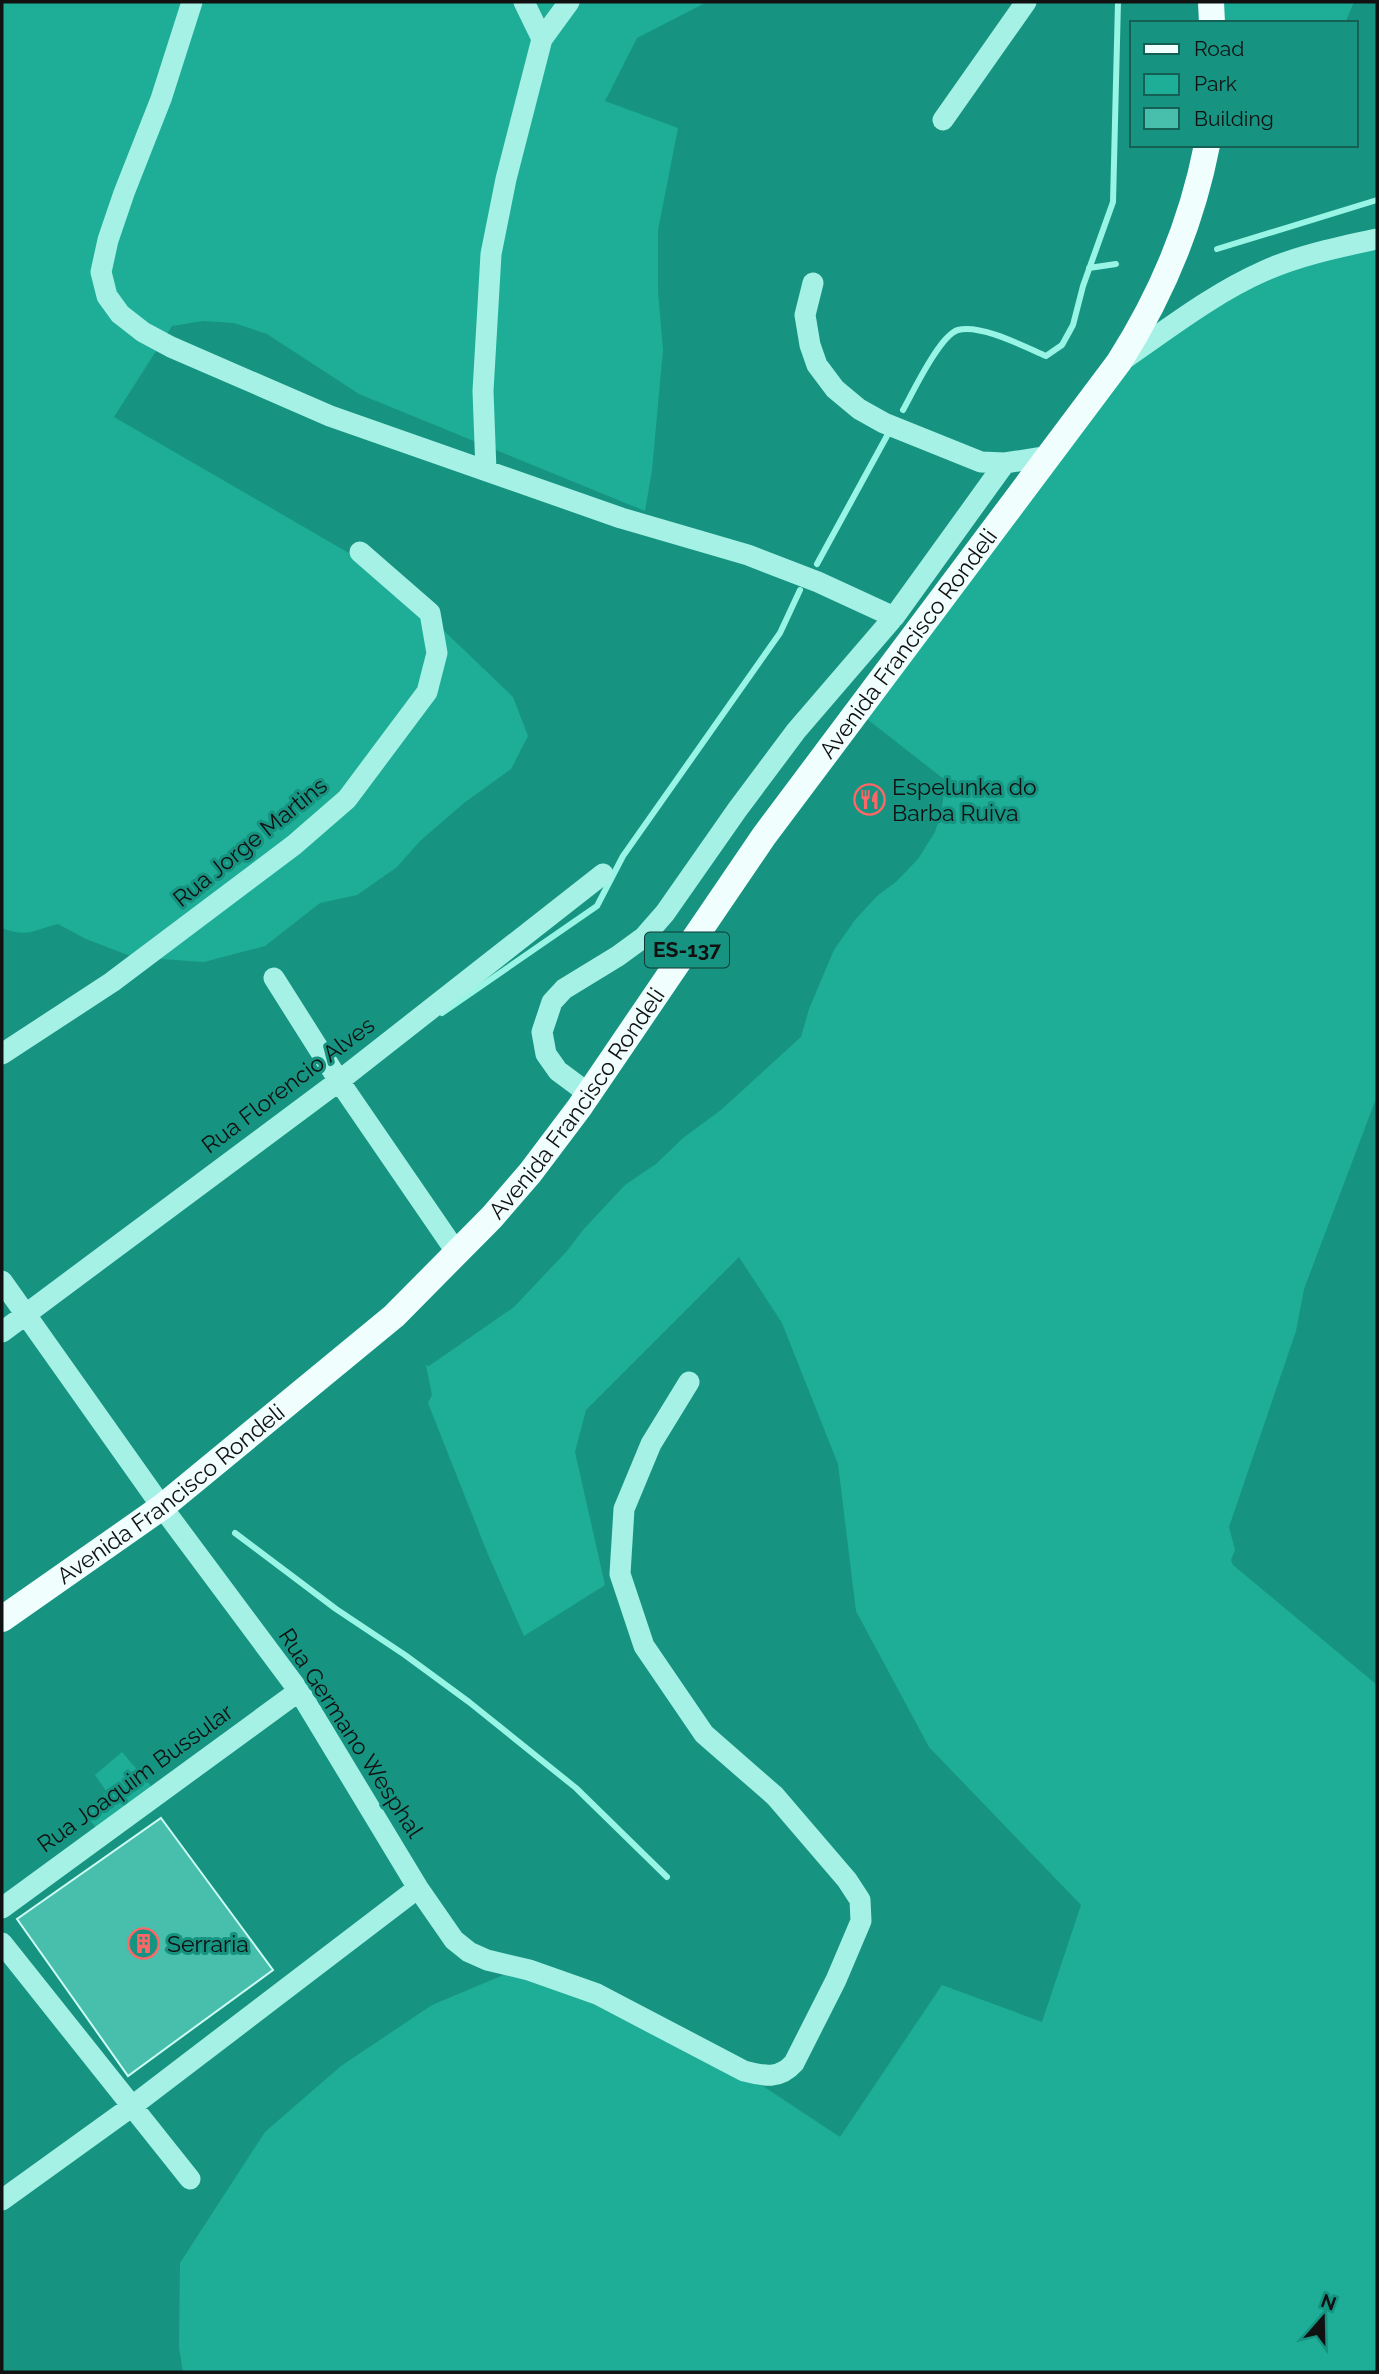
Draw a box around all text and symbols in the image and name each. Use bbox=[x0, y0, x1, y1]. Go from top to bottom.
legend bbox=[1130, 21, 1358, 147]
text: Road bbox=[1194, 36, 1244, 61]
text: Park bbox=[1194, 71, 1237, 96]
text: Building bbox=[1194, 106, 1274, 131]
street label: Avenida Francisco Rondeli bbox=[813, 523, 1002, 763]
street label: Rua Jorge Martins bbox=[167, 771, 332, 912]
place label: Espelunka do Barba Ruiva bbox=[892, 773, 1037, 826]
restaurant icon: Espelunka do Barba Ruiva bbox=[852, 783, 886, 817]
road number: ES-137 bbox=[645, 932, 729, 968]
street label: Avenida Francisco Rondeli bbox=[483, 983, 670, 1224]
street label: Rua Florencio Alves bbox=[196, 1011, 379, 1158]
street label: Avenida Francisco Rondeli bbox=[51, 1398, 290, 1589]
street label: Rua Germano Wesphal bbox=[274, 1623, 430, 1843]
street label: Rua Joaquim Bussular bbox=[32, 1698, 238, 1858]
building icon: Serraria bbox=[127, 1927, 161, 1961]
place label: Serraria bbox=[167, 1930, 249, 1957]
north arrow bbox=[1288, 2283, 1358, 2353]
text: N bbox=[1318, 2289, 1339, 2315]

